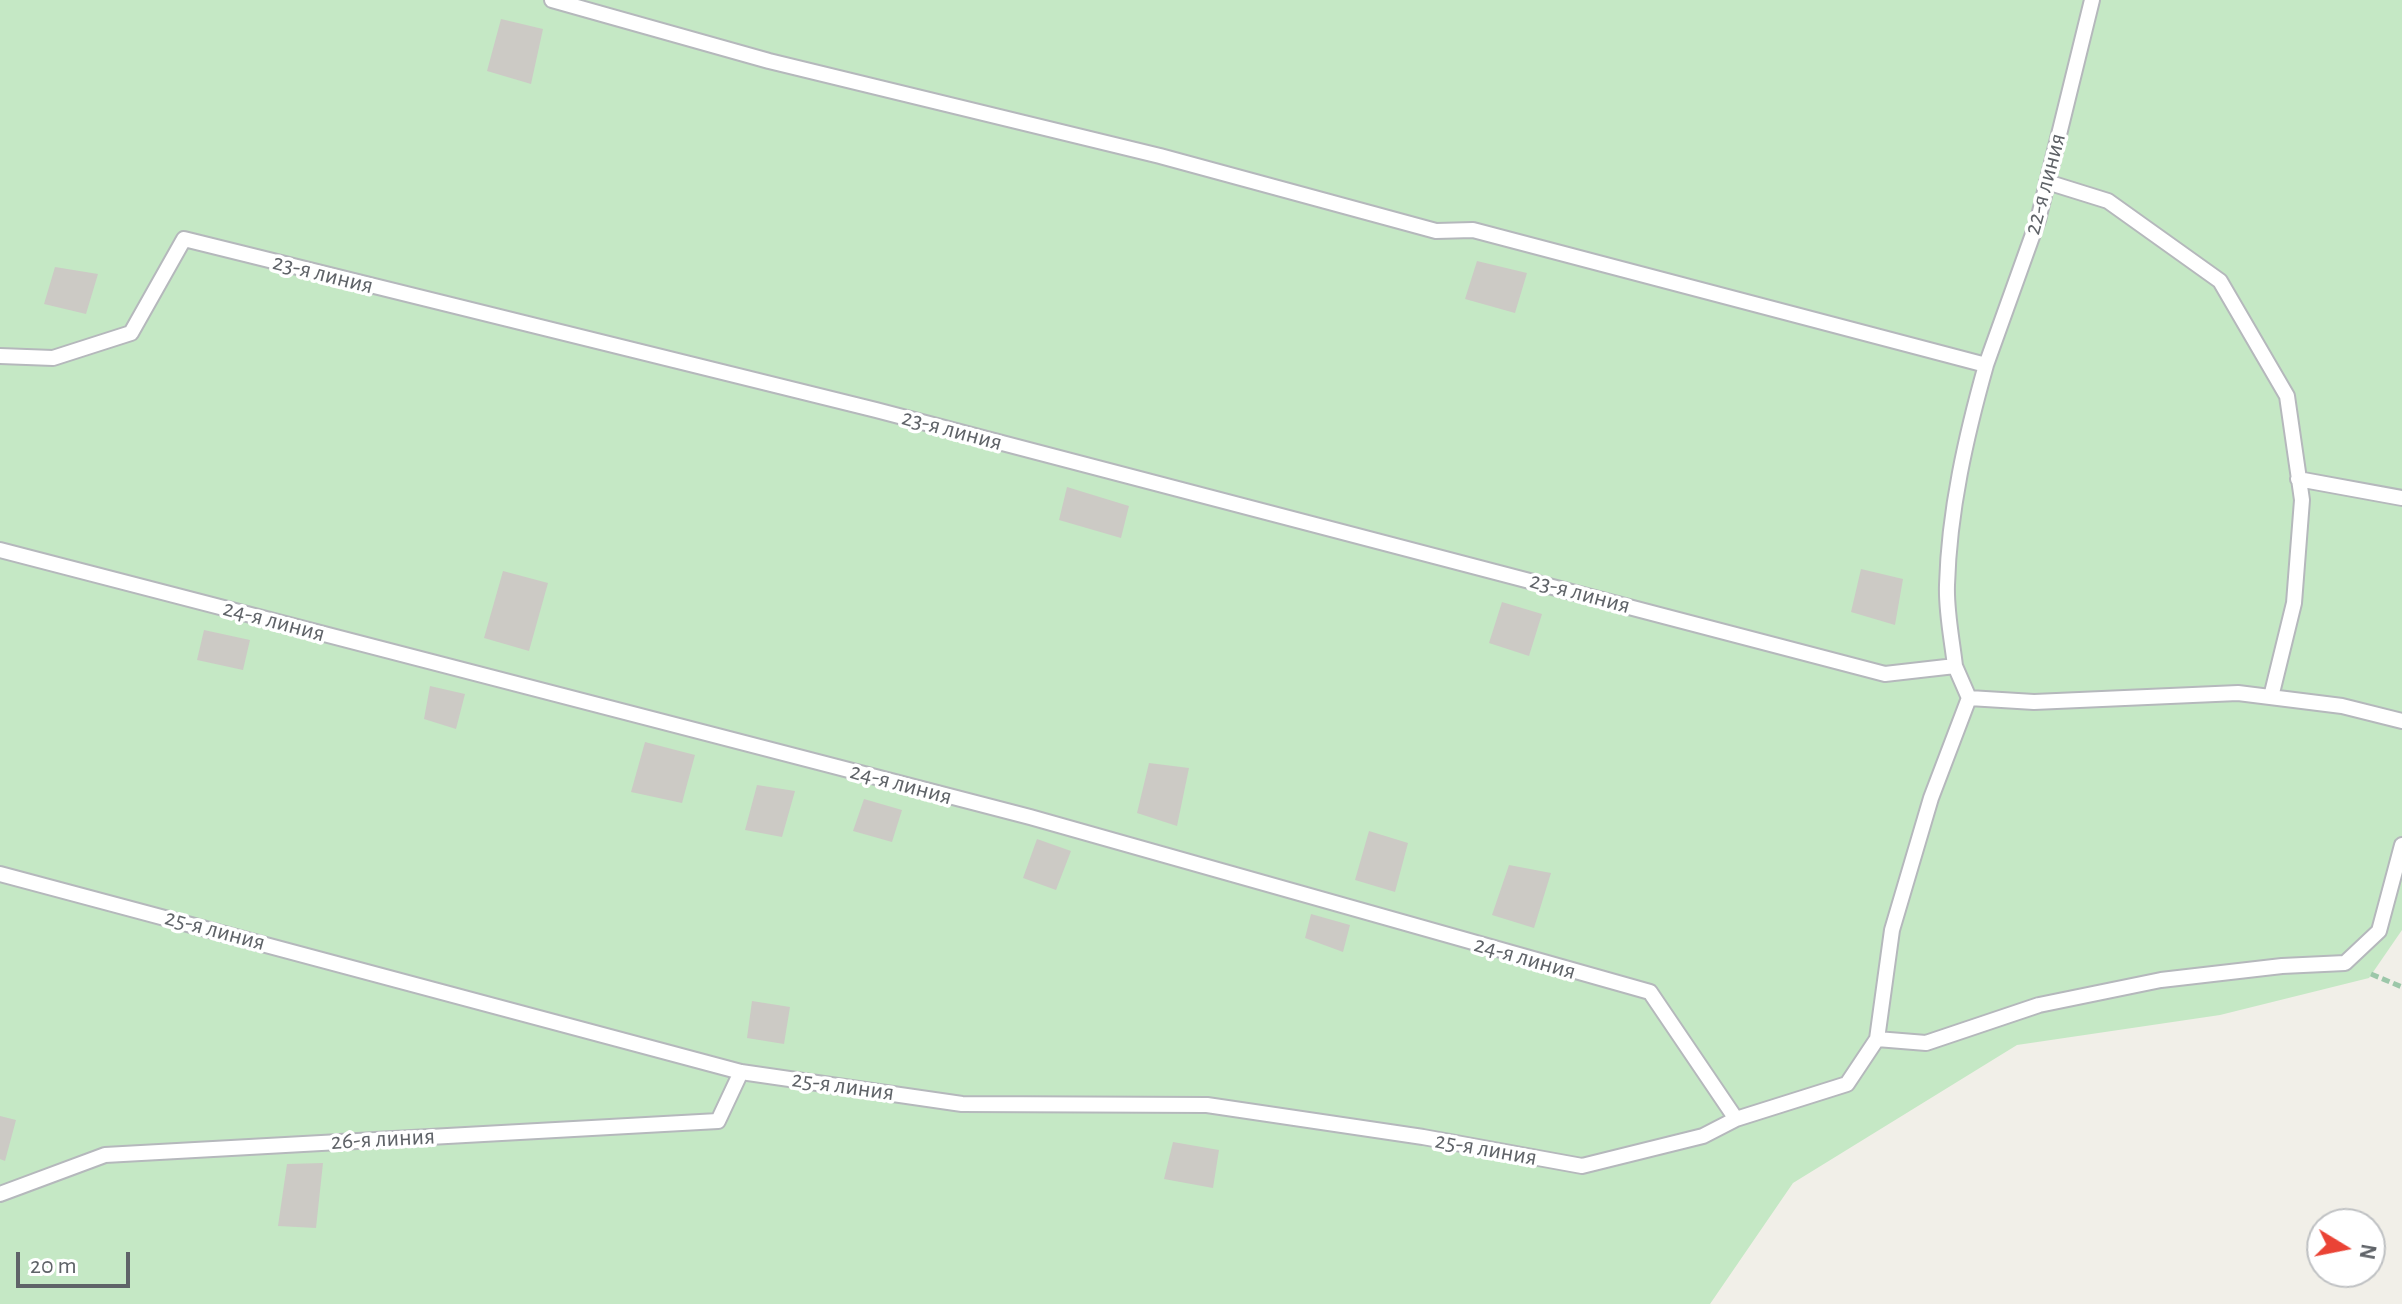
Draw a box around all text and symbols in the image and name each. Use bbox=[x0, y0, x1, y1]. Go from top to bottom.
street label: 22-я линия bbox=[2018, 130, 2072, 238]
street label: 23-я линия bbox=[270, 248, 376, 300]
street label: 23-я линия bbox=[899, 403, 1005, 457]
street label: 23-я линия bbox=[1527, 566, 1633, 620]
street label: 24-я линия bbox=[220, 594, 328, 648]
street label: 24-я линия bbox=[847, 757, 955, 811]
street label: 25-я линия bbox=[162, 903, 268, 957]
street label: 24-я линия bbox=[1471, 930, 1579, 986]
street label: 25-я линия bbox=[790, 1065, 896, 1107]
street label: 26-я линия bbox=[330, 1122, 436, 1156]
street label: 25-я линия bbox=[1433, 1126, 1539, 1172]
north arrow bbox=[2306, 1208, 2386, 1288]
scale bar bbox=[20, 1236, 134, 1286]
text: N bbox=[2356, 1242, 2380, 1261]
text: 20 m bbox=[30, 1254, 77, 1278]

